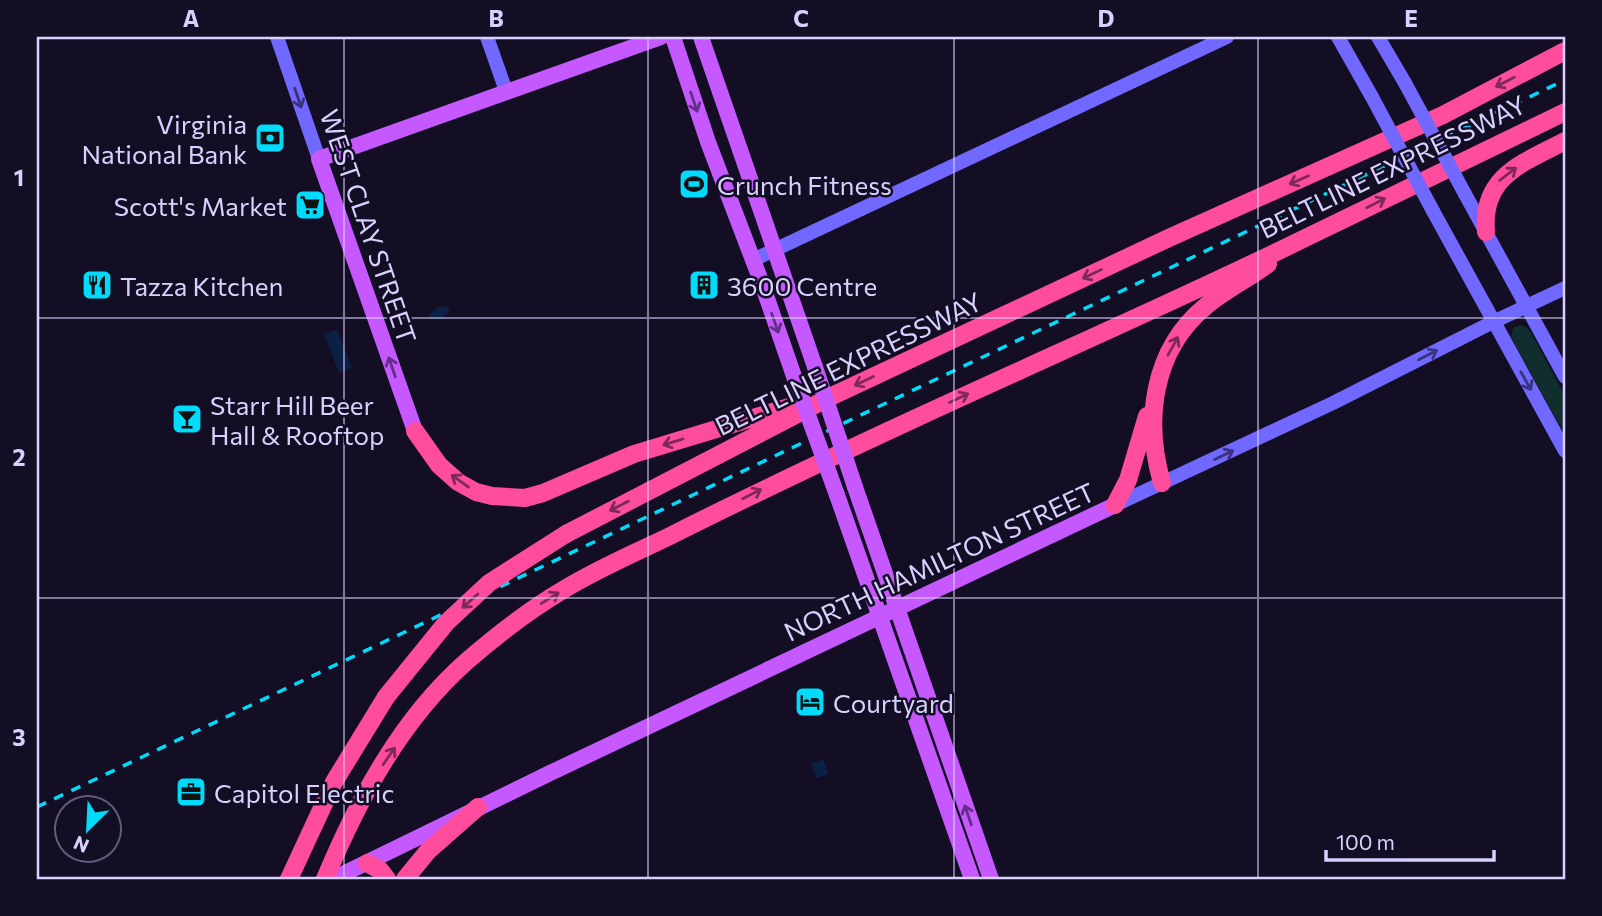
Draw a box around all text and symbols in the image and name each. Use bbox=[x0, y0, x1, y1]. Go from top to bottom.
text: A bbox=[183, 4, 200, 32]
text: B bbox=[488, 4, 504, 32]
text: C bbox=[793, 4, 809, 32]
text: D bbox=[1098, 4, 1115, 32]
text: E bbox=[1404, 4, 1418, 32]
one-way arrow bbox=[1495, 76, 1516, 90]
one-way arrow bbox=[293, 86, 305, 108]
street label: BELTLINE EXPRESSWAY bbox=[1254, 88, 1530, 244]
one-way arrow bbox=[689, 90, 701, 112]
street label: WEST CLAY STREET bbox=[314, 105, 424, 347]
place label: Virginia National Bank bbox=[81, 108, 247, 169]
bank icon: Virginia National Bank bbox=[253, 121, 287, 155]
text: 1 bbox=[14, 163, 24, 191]
one-way arrow bbox=[1499, 166, 1517, 181]
sports icon: Crunch Fitness bbox=[677, 167, 711, 201]
place label: Crunch Fitness bbox=[717, 169, 892, 200]
one-way arrow bbox=[1289, 174, 1310, 187]
supermarket icon: Scott's Market bbox=[293, 188, 327, 222]
place label: Scott's Market bbox=[114, 190, 287, 221]
one-way arrow bbox=[1365, 195, 1386, 209]
restaurant icon: Tazza Kitchen bbox=[80, 268, 114, 302]
building icon: 3600 Centre bbox=[687, 268, 721, 302]
one-way arrow bbox=[1082, 268, 1103, 282]
place label: Tazza Kitchen bbox=[120, 270, 283, 301]
place label: 3600 Centre bbox=[727, 270, 877, 301]
street label: BELTLINE EXPRESSWAY bbox=[710, 285, 986, 441]
one-way arrow bbox=[770, 311, 782, 333]
one-way arrow bbox=[1166, 336, 1180, 357]
one-way arrow bbox=[1417, 347, 1438, 361]
one-way arrow bbox=[385, 356, 397, 378]
one-way arrow bbox=[1519, 371, 1533, 391]
one-way arrow bbox=[854, 375, 875, 389]
place label: Starr Hill Beer Hall & Rooftop bbox=[210, 389, 384, 450]
one-way arrow bbox=[947, 391, 969, 404]
bar icon: Starr Hill Beer Hall & Rooftop bbox=[170, 402, 204, 436]
one-way arrow bbox=[662, 437, 684, 450]
text: 2 bbox=[12, 443, 26, 471]
one-way arrow bbox=[1213, 448, 1234, 462]
one-way arrow bbox=[450, 474, 469, 489]
street label: NORTH HAMILTON STREET bbox=[779, 475, 1099, 647]
one-way arrow bbox=[741, 487, 762, 501]
one-way arrow bbox=[610, 500, 630, 514]
one-way arrow bbox=[540, 591, 559, 606]
one-way arrow bbox=[462, 592, 479, 609]
hotel icon: Courtyard bbox=[793, 685, 827, 719]
place label: Courtyard bbox=[833, 687, 954, 718]
text: 3 bbox=[12, 723, 26, 751]
one-way arrow bbox=[382, 746, 396, 766]
office icon: Capitol Electric bbox=[174, 775, 208, 809]
place label: Capitol Electric bbox=[214, 777, 394, 808]
north arrow bbox=[52, 794, 122, 864]
one-way arrow bbox=[961, 804, 973, 826]
scale bar bbox=[1326, 818, 1494, 862]
text: 100 m bbox=[1336, 829, 1395, 854]
text: N bbox=[70, 832, 92, 858]

